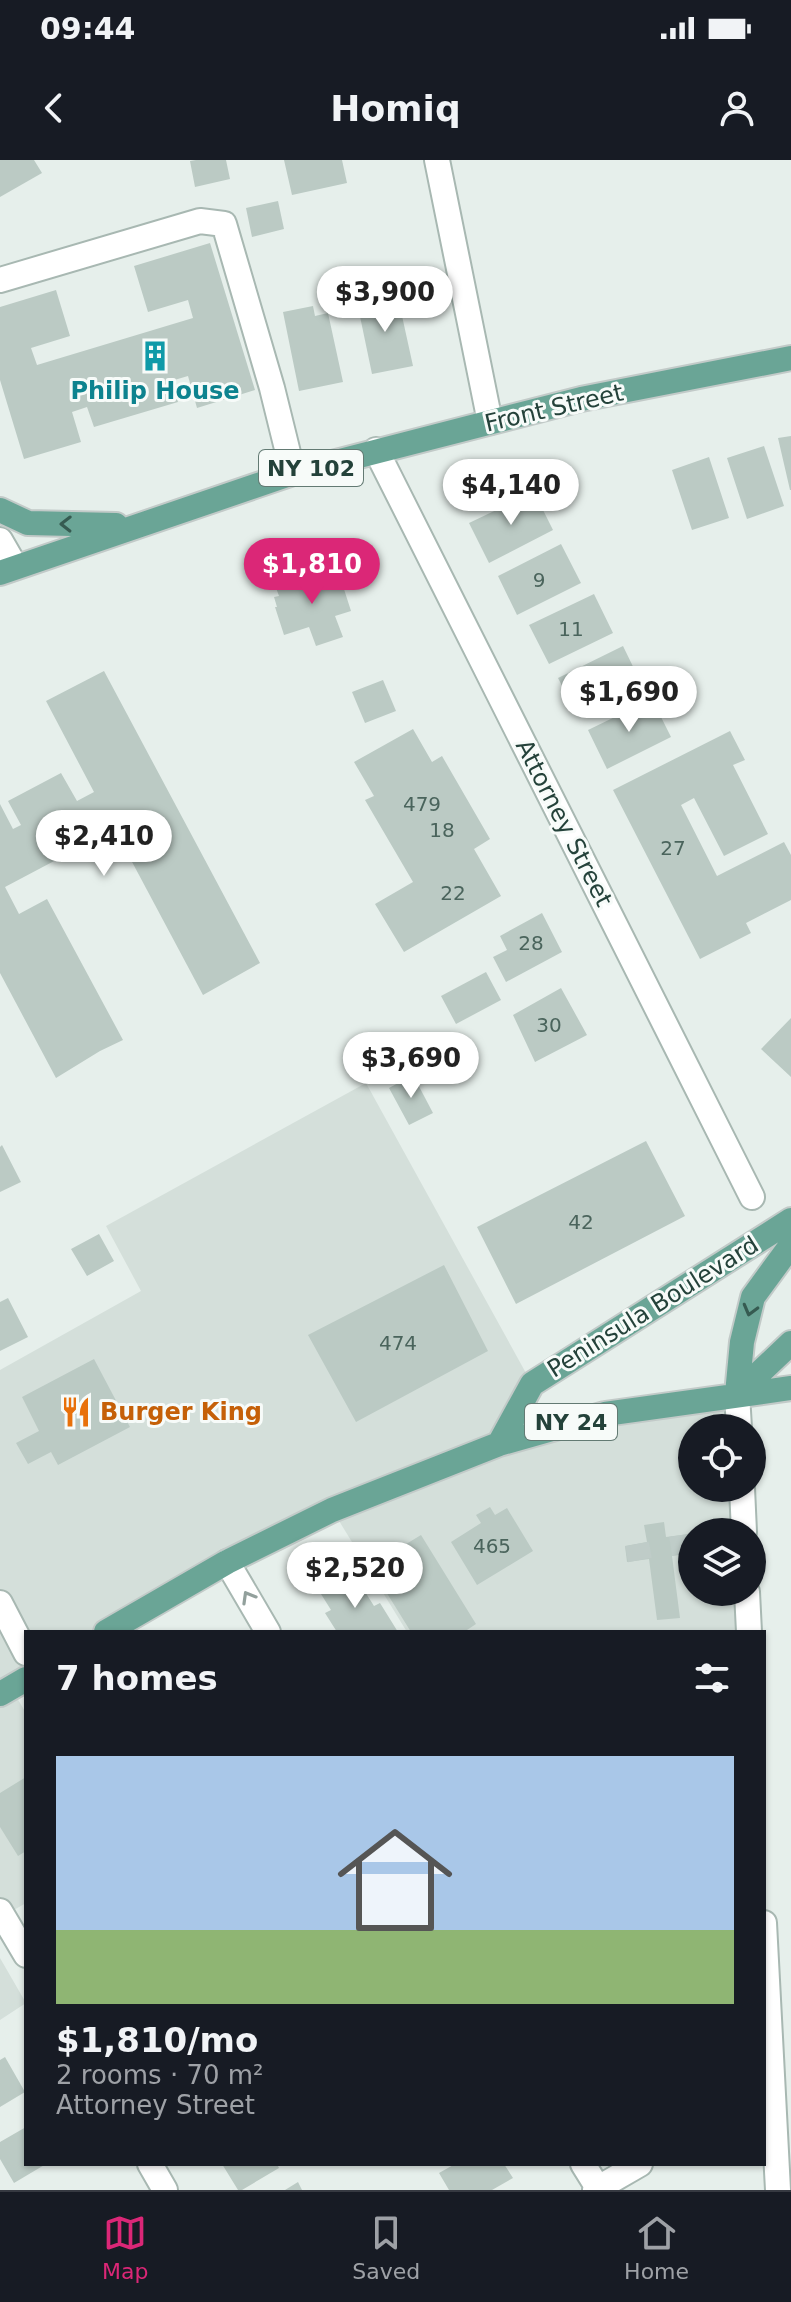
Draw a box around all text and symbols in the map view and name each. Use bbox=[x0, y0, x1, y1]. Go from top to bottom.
text: 09:44 bbox=[40, 11, 136, 46]
icon: back bbox=[32, 86, 76, 130]
icon: person bbox=[715, 86, 759, 130]
text: Homiq bbox=[330, 88, 461, 129]
pin: $3,900 bbox=[320, 266, 450, 334]
text: $3,900 bbox=[335, 277, 435, 307]
building icon: Philip House bbox=[138, 339, 172, 373]
place label: Philip House bbox=[70, 377, 240, 405]
street label: Front Street bbox=[482, 378, 626, 438]
road number: NY 102 bbox=[259, 450, 363, 486]
pin: $4,140 bbox=[446, 459, 576, 527]
text: $4,140 bbox=[461, 470, 561, 500]
one-way arrow bbox=[59, 515, 72, 533]
pin: $1,810 bbox=[247, 538, 377, 606]
text: $1,810 bbox=[262, 549, 362, 579]
house number: 9 bbox=[533, 568, 545, 592]
house number: 11 bbox=[558, 617, 584, 641]
pin: $1,690 bbox=[564, 666, 694, 734]
text: $1,690 bbox=[579, 677, 679, 707]
street label: Attorney Street bbox=[510, 735, 618, 911]
house number: 479 bbox=[403, 792, 441, 816]
pin: $2,410 bbox=[39, 810, 169, 878]
house number: 18 bbox=[429, 818, 455, 842]
text: $2,410 bbox=[54, 821, 154, 851]
house number: 27 bbox=[660, 836, 686, 860]
house number: 22 bbox=[440, 881, 466, 905]
house number: 28 bbox=[518, 931, 544, 955]
house number: 30 bbox=[536, 1013, 562, 1037]
pin: $3,690 bbox=[346, 1032, 476, 1100]
text: $3,690 bbox=[361, 1043, 461, 1073]
house number: 42 bbox=[568, 1210, 594, 1234]
street label: Peninsula Boulevard bbox=[542, 1231, 764, 1383]
one-way arrow bbox=[743, 1303, 760, 1317]
house number: 474 bbox=[379, 1331, 417, 1355]
restaurant icon: Burger King bbox=[59, 1395, 93, 1429]
place label: Burger King bbox=[100, 1398, 262, 1426]
road number: NY 24 bbox=[525, 1404, 617, 1440]
map controls bbox=[678, 1414, 766, 1606]
button: locate bbox=[678, 1414, 766, 1502]
button: layers bbox=[678, 1518, 766, 1606]
house number: 465 bbox=[473, 1534, 511, 1558]
pin: $2,520 bbox=[290, 1542, 420, 1610]
text: $2,520 bbox=[305, 1553, 405, 1583]
one-way arrow bbox=[242, 1591, 257, 1606]
icon: filters bbox=[690, 1656, 734, 1700]
text: 7 homes bbox=[56, 1658, 218, 1698]
icon: home bbox=[323, 1808, 467, 1952]
text: $1,810/mo bbox=[56, 2020, 258, 2060]
text: 2 rooms · 70 m² bbox=[56, 2060, 264, 2090]
text: Attorney Street bbox=[56, 2090, 255, 2120]
tab: Map bbox=[102, 2211, 148, 2284]
tab: Saved bbox=[352, 2211, 420, 2284]
tab: Home bbox=[624, 2211, 689, 2284]

